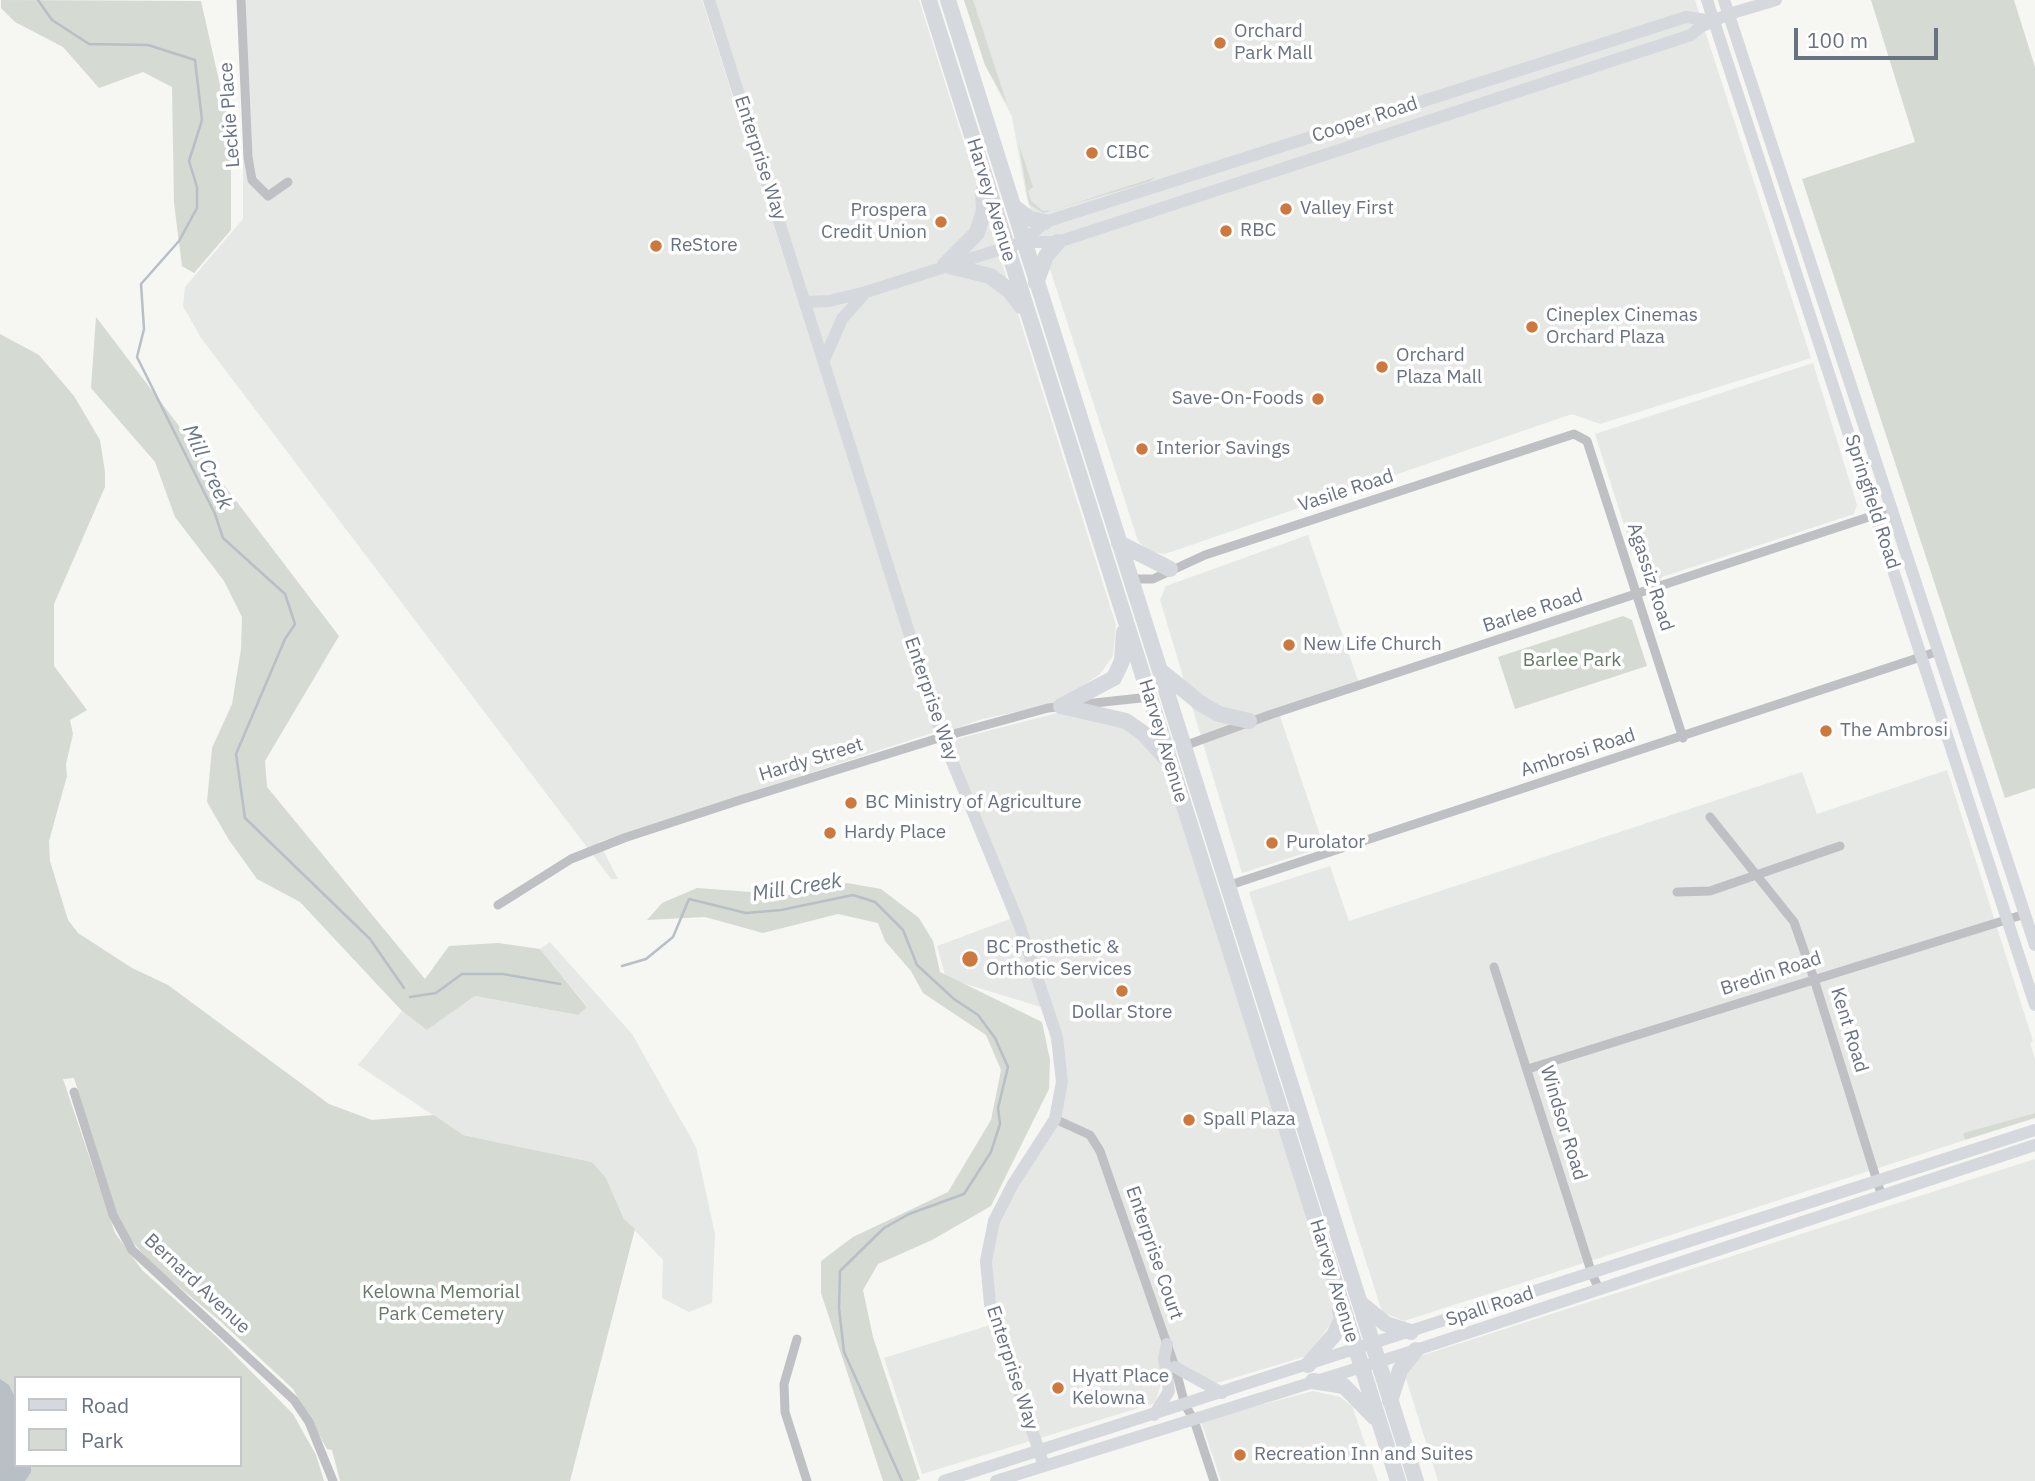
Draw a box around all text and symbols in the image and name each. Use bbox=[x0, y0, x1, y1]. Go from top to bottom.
scale bar bbox=[1797, 14, 1940, 58]
place label: Orchard Park Mall bbox=[1234, 21, 1313, 65]
text: 100 m bbox=[1807, 26, 1868, 54]
marker: Orchard Park Mall bbox=[1212, 35, 1228, 51]
street label: Leckie Place bbox=[215, 61, 245, 169]
street label: Cooper Road bbox=[1309, 92, 1421, 148]
street label: Enterprise Way bbox=[729, 93, 791, 223]
street label: Harvey Avenue bbox=[961, 136, 1021, 264]
place label: CIBC bbox=[1106, 142, 1150, 164]
marker: CIBC bbox=[1084, 145, 1100, 161]
place label: Valley First bbox=[1300, 198, 1394, 220]
place label: Prospera Credit Union bbox=[821, 200, 927, 244]
marker: Valley First bbox=[1278, 201, 1294, 217]
marker: Prospera Credit Union bbox=[933, 214, 949, 230]
place label: RBC bbox=[1240, 220, 1276, 242]
marker: RBC bbox=[1218, 223, 1234, 239]
place label: ReStore bbox=[670, 235, 738, 257]
marker: ReStore bbox=[648, 238, 664, 254]
place label: Cineplex Cinemas Orchard Plaza bbox=[1546, 305, 1698, 349]
marker: Cineplex Cinemas Orchard Plaza bbox=[1524, 319, 1540, 335]
place label: Orchard Plaza Mall bbox=[1396, 345, 1482, 389]
marker: Orchard Plaza Mall bbox=[1374, 359, 1390, 375]
place label: Save-On-Foods bbox=[1172, 388, 1304, 410]
marker: Save-On-Foods bbox=[1310, 391, 1326, 407]
water label: Mill Creek bbox=[176, 421, 238, 513]
street label: Springfield Road bbox=[1840, 432, 1904, 572]
place label: Interior Savings bbox=[1156, 438, 1290, 460]
marker: Interior Savings bbox=[1134, 441, 1150, 457]
street label: Vasile Road bbox=[1295, 465, 1397, 517]
street label: Agassiz Road bbox=[1622, 520, 1678, 634]
street label: Barlee Road bbox=[1480, 584, 1586, 638]
street label: Enterprise Way bbox=[899, 634, 963, 764]
place label: New Life Church bbox=[1303, 634, 1442, 656]
marker: New Life Church bbox=[1281, 637, 1297, 653]
park label: Barlee Park bbox=[1523, 650, 1621, 672]
street label: Harvey Avenue bbox=[1133, 677, 1193, 805]
place label: The Ambrosi bbox=[1840, 720, 1948, 742]
marker: The Ambrosi bbox=[1818, 723, 1834, 739]
street label: Ambrosi Road bbox=[1518, 724, 1638, 782]
street label: Hardy Street bbox=[756, 733, 866, 787]
place label: BC Ministry of Agriculture bbox=[865, 792, 1082, 814]
marker: BC Ministry of Agriculture bbox=[843, 795, 859, 811]
place label: Hardy Place bbox=[844, 822, 946, 844]
marker: Hardy Place bbox=[822, 825, 838, 841]
place label: Purolator bbox=[1286, 832, 1365, 854]
marker: Purolator bbox=[1264, 835, 1280, 851]
water label: Mill Creek bbox=[750, 868, 844, 908]
place label: BC Prosthetic & Orthotic Services bbox=[986, 937, 1132, 981]
street label: Bredin Road bbox=[1718, 947, 1824, 1001]
marker: BC Prosthetic & Orthotic Services bbox=[960, 949, 980, 969]
marker: Dollar Store bbox=[1114, 983, 1130, 999]
street label: Kent Road bbox=[1825, 985, 1873, 1075]
place label: Dollar Store bbox=[1072, 1002, 1172, 1024]
street label: Windsor Road bbox=[1535, 1063, 1591, 1183]
place label: Spall Plaza bbox=[1203, 1109, 1296, 1131]
marker: Spall Plaza bbox=[1181, 1112, 1197, 1128]
street label: Enterprise Court bbox=[1120, 1183, 1188, 1323]
street label: Harvey Avenue bbox=[1304, 1217, 1364, 1345]
street label: Bernard Avenue bbox=[139, 1229, 255, 1339]
park label: Kelowna Memorial Park Cemetery bbox=[362, 1282, 520, 1326]
street label: Spall Road bbox=[1443, 1282, 1537, 1332]
street label: Enterprise Way bbox=[981, 1303, 1043, 1433]
place label: Hyatt Place Kelowna bbox=[1072, 1366, 1169, 1410]
legend bbox=[14, 1376, 242, 1467]
marker: Hyatt Place Kelowna bbox=[1050, 1380, 1066, 1396]
text: Road bbox=[81, 1391, 129, 1419]
text: Park bbox=[81, 1426, 124, 1454]
place label: Recreation Inn and Suites bbox=[1254, 1444, 1474, 1466]
marker: Recreation Inn and Suites bbox=[1232, 1447, 1248, 1463]

